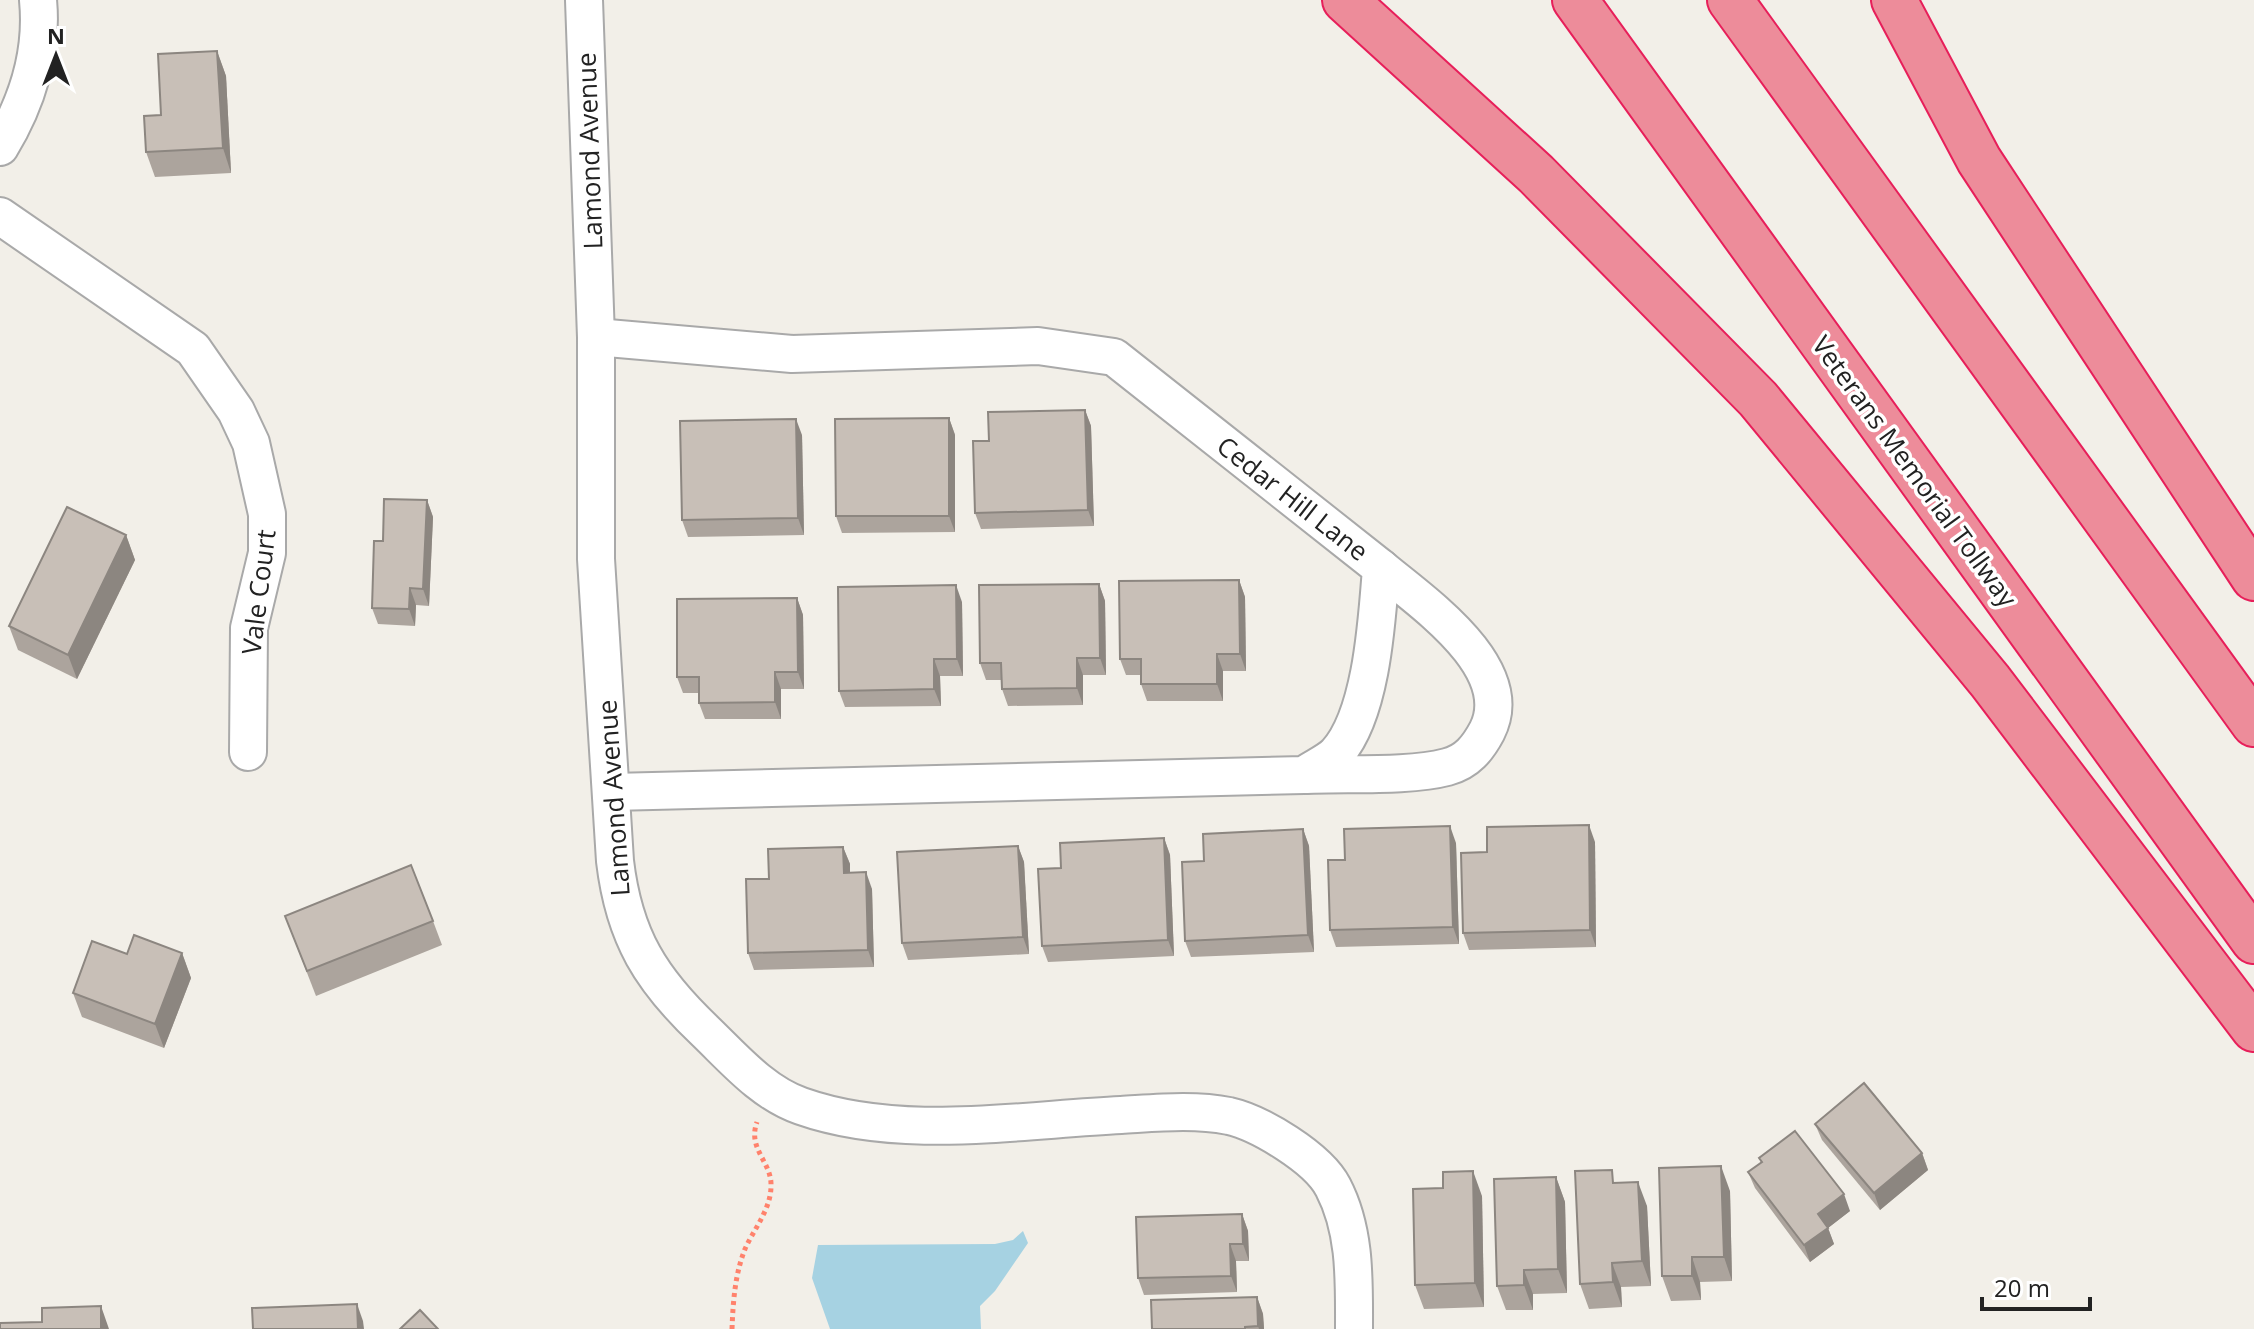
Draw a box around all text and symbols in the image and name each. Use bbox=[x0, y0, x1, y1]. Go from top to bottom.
north arrow bbox=[16, 16, 96, 96]
text: N bbox=[47, 20, 65, 50]
street label: Lamond Avenue bbox=[568, 52, 610, 250]
street label: Veterans Memorial Tollway bbox=[1804, 328, 2026, 615]
street label: Cedar Hill Lane bbox=[1210, 428, 1376, 568]
street label: Vale Court bbox=[232, 527, 284, 657]
street label: Lamond Avenue bbox=[588, 699, 638, 897]
scale bar bbox=[1982, 1261, 2090, 1311]
text: 20 m bbox=[1994, 1271, 2050, 1304]

